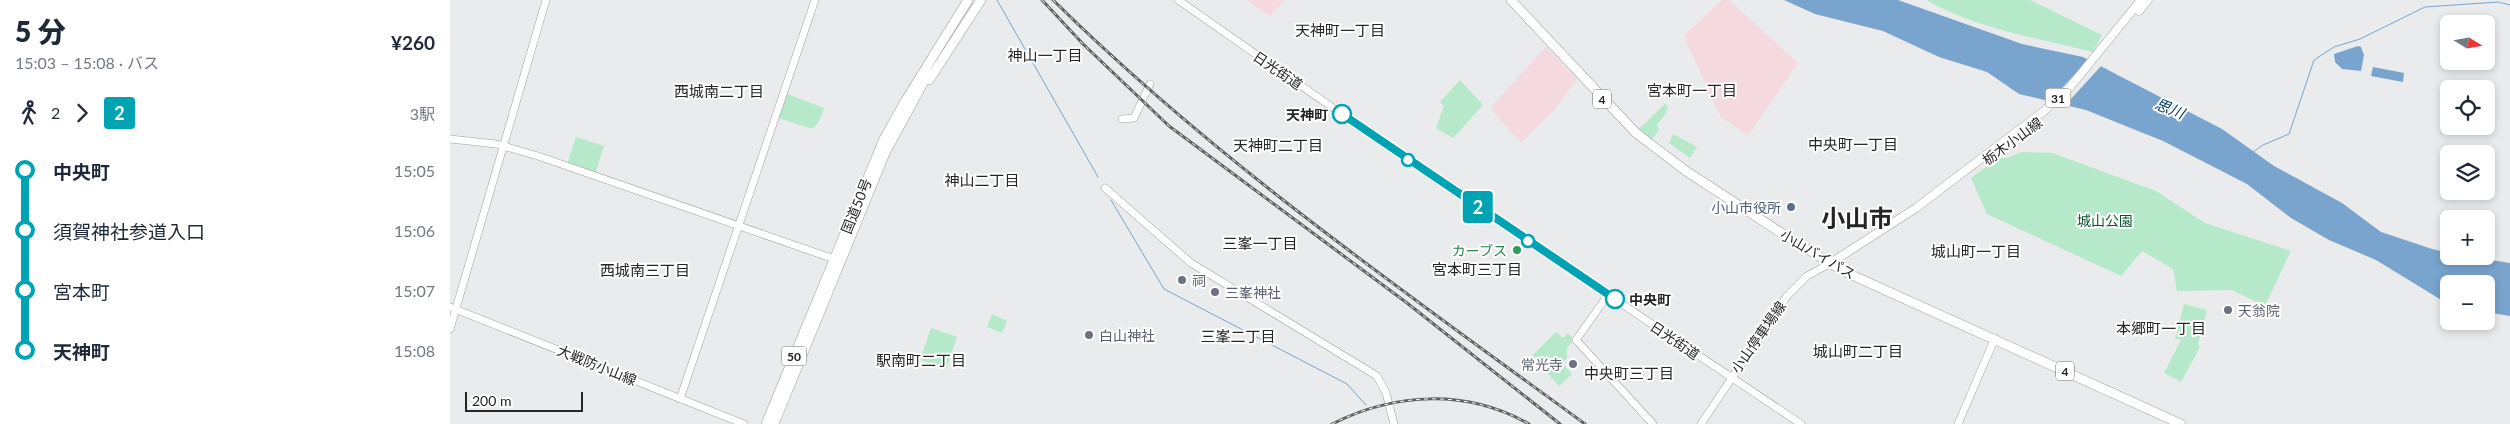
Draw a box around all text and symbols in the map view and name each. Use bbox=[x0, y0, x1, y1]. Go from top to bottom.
text: 5 分 bbox=[15, 14, 66, 48]
north arrow bbox=[2440, 15, 2495, 70]
map controls bbox=[2440, 15, 2495, 330]
district label: 天神町一丁目 bbox=[1295, 21, 1385, 39]
text: ¥260 bbox=[391, 31, 435, 54]
district label: 神山一丁目 bbox=[1007, 46, 1083, 64]
street label: 日光街道 bbox=[1250, 47, 1306, 93]
text: 15:03 – 15:08 · バス bbox=[15, 53, 159, 72]
button: locate bbox=[2440, 80, 2495, 135]
district label: 宮本町一丁目 bbox=[1647, 81, 1737, 99]
district label: 西城南二丁目 bbox=[674, 82, 764, 100]
road number: 31 bbox=[2046, 89, 2070, 108]
road number: 4 bbox=[1593, 90, 1611, 108]
water label: 思川 bbox=[2153, 94, 2189, 123]
icon: walk bbox=[15, 99, 43, 127]
icon: forward bbox=[68, 99, 96, 127]
text: 2 bbox=[114, 102, 125, 124]
text: 2 bbox=[51, 103, 60, 122]
text: 3駅 bbox=[410, 104, 435, 123]
marker: 天神町 bbox=[1332, 104, 1352, 124]
place label: 天神町 bbox=[1286, 106, 1328, 123]
street label: 栃木小山線 bbox=[1979, 114, 2045, 168]
district label: 中央町一丁目 bbox=[1808, 135, 1898, 153]
district label: 天神町二丁目 bbox=[1233, 136, 1323, 154]
button: layers bbox=[2440, 145, 2495, 200]
unlabelled marker bbox=[1401, 153, 1415, 167]
text: 中央町 bbox=[53, 160, 110, 183]
text: 15:05 bbox=[394, 161, 435, 180]
district label: 神山二丁目 bbox=[944, 171, 1020, 189]
street label: 国道50号 bbox=[837, 176, 875, 236]
line badge: 2 bbox=[1462, 191, 1494, 223]
text: 2 bbox=[1473, 196, 1483, 218]
place label: 小山市役所 bbox=[1711, 199, 1781, 216]
marker: 小山市役所 bbox=[1785, 201, 1797, 213]
district label: 小山市 bbox=[1821, 203, 1893, 232]
button: + bbox=[2440, 210, 2495, 265]
park label: 城山公園 bbox=[2077, 212, 2133, 229]
text: 須賀神社参道入口 bbox=[53, 220, 205, 243]
text: 15:06 bbox=[394, 221, 435, 240]
street label: 小山バイパス bbox=[1777, 226, 1859, 282]
district label: 三峯一丁目 bbox=[1222, 234, 1298, 252]
unlabelled marker bbox=[1521, 234, 1535, 248]
place label: カーブス bbox=[1452, 242, 1507, 259]
district label: 城山町一丁目 bbox=[1931, 242, 2021, 260]
marker: カーブス bbox=[1511, 244, 1523, 256]
district label: 宮本町三丁目 bbox=[1432, 260, 1522, 278]
district label: 西城南三丁目 bbox=[600, 261, 690, 279]
place label: 祠 bbox=[1192, 272, 1206, 289]
marker: 祠 bbox=[1176, 274, 1188, 286]
button: − bbox=[2440, 275, 2495, 330]
text: 宮本町 bbox=[53, 280, 110, 303]
text: 15:07 bbox=[394, 281, 435, 300]
place label: 三峯神社 bbox=[1225, 284, 1281, 301]
marker: 三峯神社 bbox=[1209, 286, 1221, 298]
marker: 中央町 bbox=[1605, 289, 1625, 309]
place label: 中央町 bbox=[1629, 291, 1671, 308]
street label: 小山停車場線 bbox=[1727, 298, 1789, 376]
place label: 天翁院 bbox=[2238, 302, 2280, 319]
marker: 天翁院 bbox=[2222, 304, 2234, 316]
street label: 日光街道 bbox=[1647, 317, 1703, 363]
district label: 本郷町一丁目 bbox=[2116, 319, 2206, 337]
place label: 白山神社 bbox=[1099, 327, 1155, 344]
district label: 三峯二丁目 bbox=[1200, 327, 1276, 345]
marker: 白山神社 bbox=[1083, 329, 1095, 341]
text: 天神町 bbox=[53, 340, 110, 363]
text: 15:08 bbox=[394, 341, 435, 360]
street label: 大戦防小山線 bbox=[555, 341, 639, 389]
district label: 城山町二丁目 bbox=[1813, 342, 1903, 360]
road number: 50 bbox=[782, 346, 806, 366]
district label: 駅南町二丁目 bbox=[876, 351, 966, 369]
place label: 常光寺 bbox=[1521, 356, 1563, 373]
marker: 常光寺 bbox=[1567, 358, 1579, 370]
road number: 4 bbox=[2056, 362, 2074, 381]
district label: 中央町三丁目 bbox=[1584, 364, 1674, 382]
scale bar bbox=[465, 389, 582, 412]
text: 200 m bbox=[472, 392, 511, 409]

